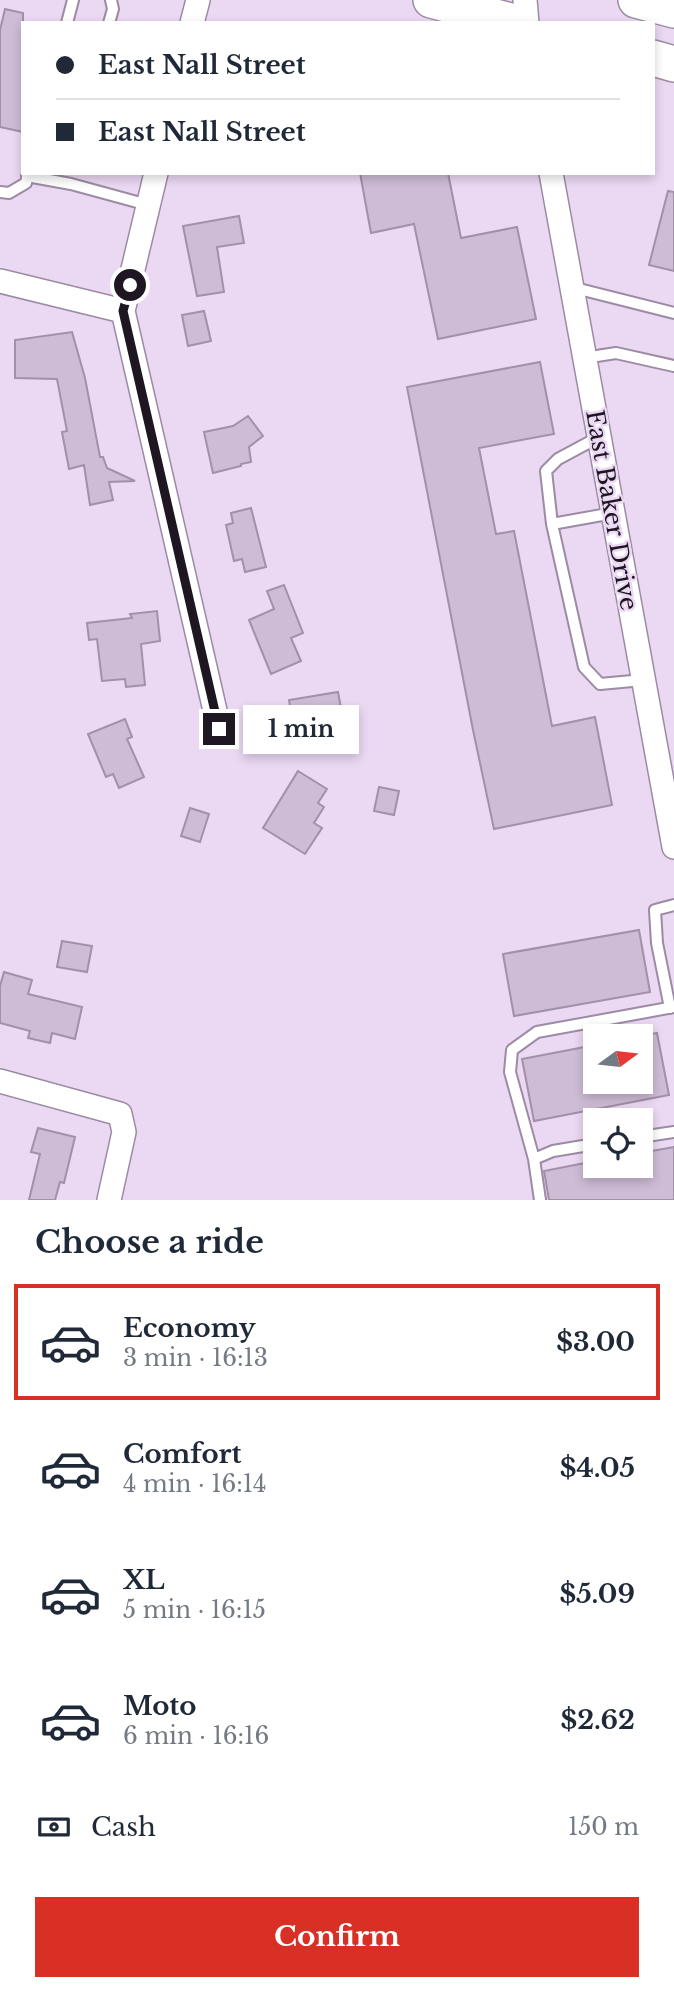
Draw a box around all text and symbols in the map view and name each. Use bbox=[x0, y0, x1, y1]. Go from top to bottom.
text: East Nall Street bbox=[98, 49, 306, 81]
text: East Nall Street bbox=[98, 116, 306, 148]
route start bbox=[114, 269, 146, 301]
street label: East Baker Drive bbox=[580, 407, 644, 613]
callout: 1 min bbox=[244, 704, 359, 754]
route end bbox=[203, 713, 235, 745]
text: 1 min bbox=[268, 715, 334, 743]
north arrow bbox=[583, 1024, 653, 1094]
map controls bbox=[583, 1024, 653, 1178]
button: locate bbox=[583, 1108, 653, 1178]
text: Choose a ride bbox=[35, 1222, 264, 1262]
icon: car bbox=[39, 1311, 102, 1374]
text: Economy bbox=[123, 1312, 256, 1344]
text: $3.00 bbox=[556, 1326, 635, 1358]
text: 3 min · 16:13 bbox=[123, 1344, 268, 1372]
icon: car bbox=[39, 1437, 102, 1500]
text: Comfort bbox=[123, 1438, 241, 1470]
text: $4.05 bbox=[560, 1452, 635, 1484]
text: 4 min · 16:14 bbox=[123, 1470, 267, 1498]
icon: car bbox=[39, 1563, 102, 1626]
text: XL bbox=[123, 1564, 165, 1596]
text: $5.09 bbox=[559, 1578, 635, 1610]
text: 5 min · 16:15 bbox=[123, 1596, 266, 1624]
icon: car bbox=[39, 1689, 102, 1752]
text: Moto bbox=[123, 1690, 196, 1722]
text: $2.62 bbox=[560, 1704, 635, 1736]
text: 6 min · 16:16 bbox=[123, 1722, 269, 1750]
icon: cash bbox=[35, 1808, 73, 1846]
text: Cash bbox=[91, 1811, 156, 1843]
text: 150 m bbox=[568, 1813, 639, 1841]
button: Confirm bbox=[35, 1897, 639, 1977]

